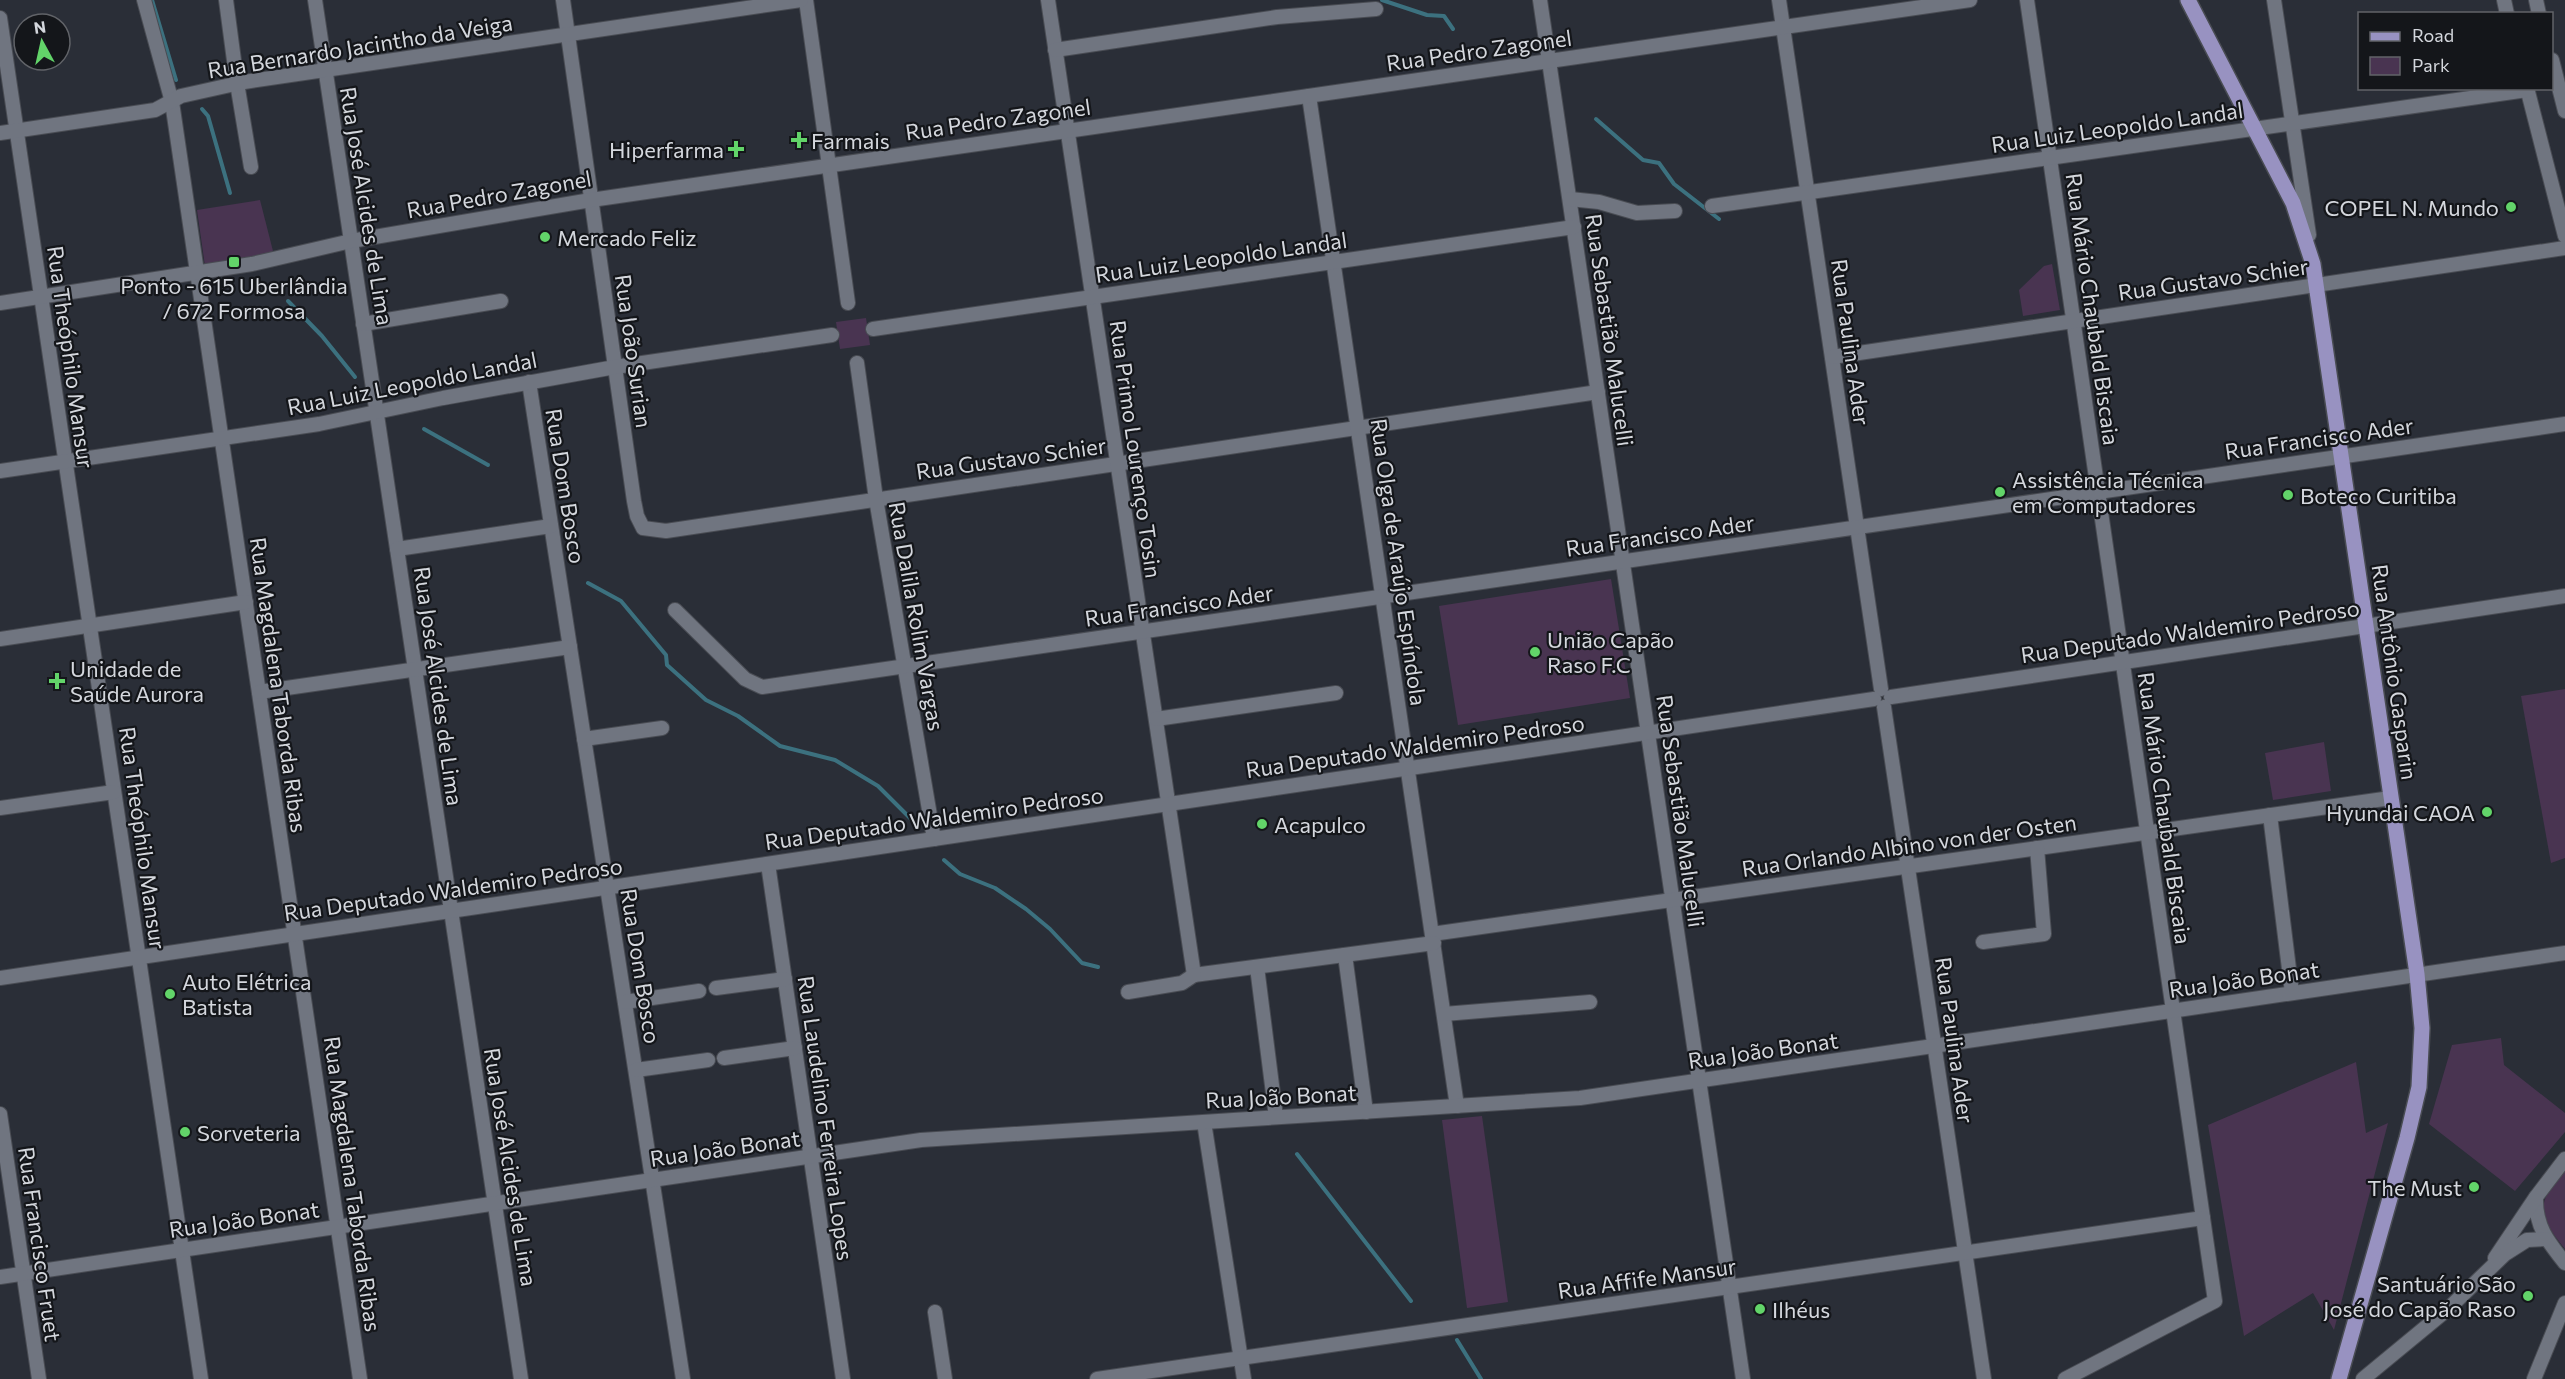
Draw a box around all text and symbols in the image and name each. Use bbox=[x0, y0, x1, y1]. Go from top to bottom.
street label: Rua Bernardo Jacintho da Veiga bbox=[206, 9, 514, 83]
north arrow bbox=[12, 12, 72, 72]
legend bbox=[2358, 12, 2553, 90]
text: N bbox=[33, 16, 47, 37]
street label: Rua Pedro Zagonel bbox=[1385, 24, 1573, 76]
text: Road bbox=[2412, 24, 2454, 46]
text: Park bbox=[2412, 54, 2450, 76]
street label: Rua José Alcides de Lima bbox=[335, 85, 399, 327]
street label: Rua Pedro Zagonel bbox=[904, 93, 1092, 145]
street label: Rua Luiz Leopoldo Landal bbox=[1989, 96, 2245, 158]
place label: Farmais bbox=[811, 127, 890, 154]
marker: Farmais bbox=[792, 133, 806, 147]
place label: Hiperfarma bbox=[609, 136, 724, 163]
marker: Hiperfarma bbox=[729, 142, 743, 156]
street label: Rua Pedro Zagonel bbox=[405, 164, 593, 224]
street label: Rua Mário Chaubald Biscaia bbox=[2061, 171, 2125, 447]
place label: COPEL N. Mundo bbox=[2325, 194, 2499, 221]
marker: COPEL N. Mundo bbox=[2504, 200, 2518, 214]
street label: Rua Sebastião Malucelli bbox=[1580, 212, 1640, 448]
place label: Mercado Feliz bbox=[557, 224, 696, 251]
street label: Rua Luiz Leopoldo Landal bbox=[1093, 226, 1349, 288]
marker: Mercado Feliz bbox=[538, 230, 552, 244]
street label: Rua Theóphilo Mansur bbox=[42, 244, 100, 470]
street label: Rua Gustavo Schier bbox=[2116, 252, 2310, 306]
marker: Ponto - 615 Uberlândia / 672 Formosa bbox=[227, 255, 241, 269]
street label: Rua Paulina Ader bbox=[1826, 257, 1876, 427]
place label: Ponto - 615 Uberlândia / 672 Formosa bbox=[120, 272, 348, 324]
street label: Rua João Surian bbox=[610, 273, 658, 429]
street label: Rua Primo Lourenço Tosin bbox=[1105, 318, 1167, 580]
street label: Rua Luiz Leopoldo Landal bbox=[285, 346, 539, 420]
street label: Rua Dom Bosco bbox=[540, 407, 592, 565]
street label: Rua Francisco Ader bbox=[2223, 411, 2415, 465]
street label: Rua Olga de Araújo Espíndola bbox=[1365, 417, 1433, 707]
street label: Rua Gustavo Schier bbox=[914, 431, 1108, 485]
place label: Assistência Técnica em Computadores bbox=[2012, 466, 2204, 518]
place label: Boteco Curitiba bbox=[2300, 482, 2457, 509]
marker: Assistência Técnica em Computadores bbox=[1993, 485, 2007, 499]
marker: Boteco Curitiba bbox=[2281, 488, 2295, 502]
street label: Rua Dalila Rolim Vargas bbox=[884, 499, 950, 733]
street label: Rua Francisco Ader bbox=[1564, 508, 1756, 562]
street label: Rua Magdalena Taborda Ribas bbox=[245, 536, 313, 834]
street label: Rua Antônio Gasparin bbox=[2367, 563, 2423, 781]
street label: Rua José Alcides de Lima bbox=[409, 565, 469, 807]
street label: Rua Francisco Ader bbox=[1083, 578, 1275, 632]
street label: Rua Deputado Waldemiro Pedroso bbox=[2019, 594, 2361, 668]
place label: União Capão Raso F.C bbox=[1547, 626, 1674, 678]
marker: União Capão Raso F.C bbox=[1528, 645, 1542, 659]
place label: Unidade de Saúde Aurora bbox=[70, 655, 204, 707]
street label: Rua Mário Chaubald Biscaia bbox=[2133, 670, 2197, 946]
marker: Unidade de Saúde Aurora bbox=[48, 672, 66, 690]
street label: Rua Sebastião Malucelli bbox=[1651, 693, 1711, 929]
street label: Rua Deputado Waldemiro Pedroso bbox=[1244, 709, 1586, 783]
street label: Rua Theóphilo Mansur bbox=[114, 725, 172, 951]
street label: Rua Deputado Waldemiro Pedroso bbox=[763, 781, 1105, 855]
place label: Hyundai CAOA bbox=[2326, 799, 2475, 826]
marker: Hyundai CAOA bbox=[2480, 805, 2494, 819]
street label: Rua Orlando Albino von der Osten bbox=[1740, 808, 2078, 882]
place label: Acapulco bbox=[1274, 811, 1366, 838]
marker: Acapulco bbox=[1255, 817, 1269, 831]
street label: Rua Deputado Waldemiro Pedroso bbox=[282, 852, 624, 926]
street label: Rua Dom Bosco bbox=[615, 887, 667, 1045]
street label: Rua Paulina Ader bbox=[1930, 955, 1980, 1125]
street label: Rua João Bonat bbox=[2167, 955, 2321, 1003]
place label: Auto Elétrica Batista bbox=[182, 968, 311, 1020]
street label: Rua Laudelino Ferreira Lopes bbox=[793, 974, 859, 1262]
marker: Auto Elétrica Batista bbox=[163, 987, 177, 1001]
street label: Rua João Bonat bbox=[1686, 1026, 1840, 1074]
street label: Rua Magdalena Taborda Ribas bbox=[319, 1035, 387, 1333]
street label: Rua José Alcides de Lima bbox=[479, 1046, 543, 1288]
street label: Rua João Bonat bbox=[1205, 1079, 1357, 1113]
place label: Sorveteria bbox=[197, 1119, 301, 1146]
street label: Rua João Bonat bbox=[648, 1124, 802, 1172]
marker: Sorveteria bbox=[178, 1125, 192, 1139]
street label: Rua Francisco Fruet bbox=[13, 1145, 67, 1343]
place label: The Must bbox=[2367, 1174, 2462, 1201]
marker: The Must bbox=[2467, 1180, 2481, 1194]
street label: Rua João Bonat bbox=[167, 1195, 321, 1243]
street label: Rua Affife Mansur bbox=[1556, 1252, 1738, 1304]
place label: Santuário São José do Capão Raso bbox=[2323, 1270, 2516, 1322]
marker: Santuário São José do Capão Raso bbox=[2521, 1289, 2535, 1303]
place label: Ilhéus bbox=[1772, 1296, 1830, 1323]
marker: Ilhéus bbox=[1753, 1302, 1767, 1316]

